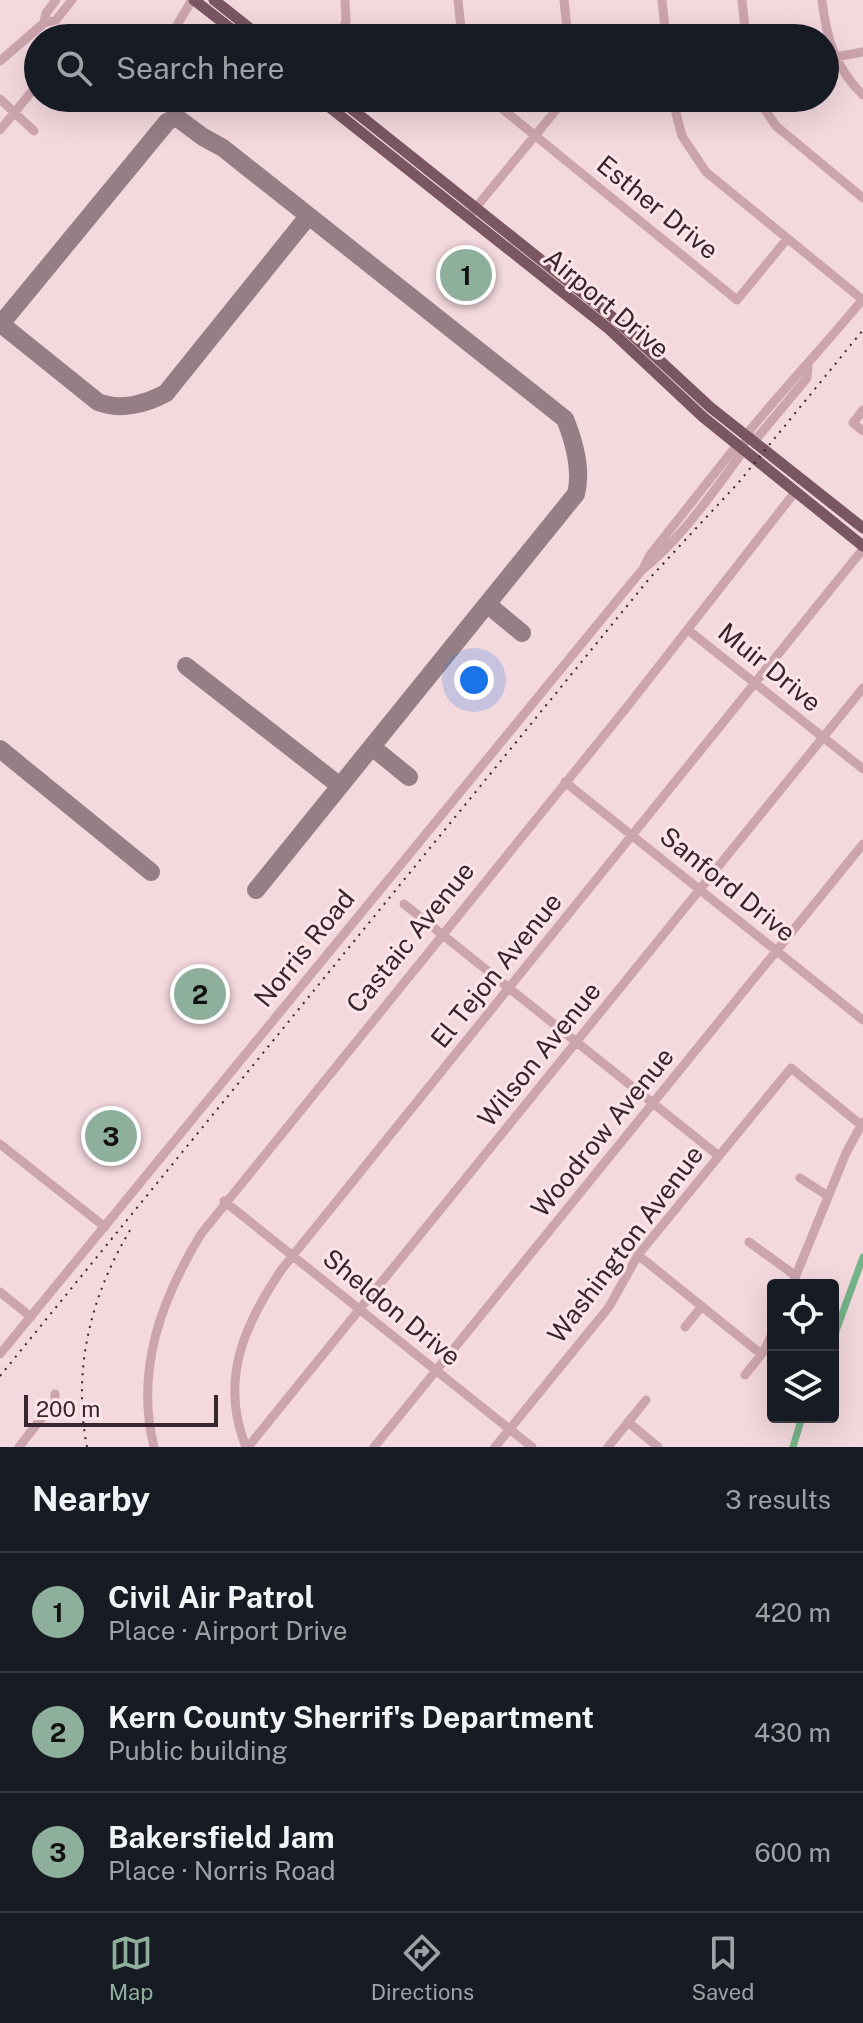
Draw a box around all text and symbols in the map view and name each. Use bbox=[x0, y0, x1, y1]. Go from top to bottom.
search box bbox=[24, 24, 839, 112]
icon: search bbox=[52, 46, 96, 90]
text: Search here bbox=[116, 50, 284, 86]
street label: Esther Drive bbox=[591, 149, 725, 265]
street label: Airport Drive bbox=[538, 242, 676, 364]
pin: 1 bbox=[440, 245, 492, 305]
street label: Muir Drive bbox=[712, 616, 828, 718]
your location bbox=[454, 660, 494, 700]
street label: Sanford Drive bbox=[654, 820, 802, 948]
street label: Castaic Avenue bbox=[340, 855, 480, 1019]
street label: Norris Road bbox=[247, 883, 361, 1013]
street label: El Tejon Avenue bbox=[424, 886, 568, 1054]
pin: 2 bbox=[174, 964, 226, 1024]
street label: Wilson Avenue bbox=[471, 975, 607, 1133]
street label: Woodrow Avenue bbox=[524, 1041, 680, 1223]
pin: 3 bbox=[85, 1106, 137, 1166]
street label: Washington Avenue bbox=[541, 1139, 709, 1349]
street label: Sheldon Drive bbox=[317, 1242, 467, 1372]
map controls bbox=[767, 1279, 839, 1423]
button: locate bbox=[767, 1279, 839, 1351]
button: layers bbox=[767, 1351, 839, 1423]
scale bar bbox=[24, 1391, 218, 1427]
text: 200 m bbox=[36, 1396, 100, 1422]
text: Nearby bbox=[32, 1479, 150, 1519]
text: 3 results bbox=[725, 1484, 831, 1515]
text: Civil Air Patrol bbox=[108, 1579, 315, 1615]
text: 1 bbox=[52, 1597, 64, 1628]
text: 420 m bbox=[754, 1597, 831, 1628]
text: Place · Airport Drive bbox=[108, 1615, 348, 1646]
text: Kern County Sherrif's Department bbox=[108, 1699, 594, 1735]
text: 2 bbox=[50, 1717, 66, 1748]
text: 430 m bbox=[754, 1717, 831, 1748]
text: Public building bbox=[108, 1735, 288, 1766]
text: Bakersfield Jam bbox=[108, 1819, 335, 1855]
text: 3 bbox=[49, 1837, 67, 1868]
text: 600 m bbox=[755, 1837, 831, 1868]
text: Place · Norris Road bbox=[108, 1855, 336, 1886]
tab: Map bbox=[109, 1931, 153, 2005]
tab: Directions bbox=[371, 1931, 474, 2005]
tab: Saved bbox=[691, 1931, 754, 2005]

